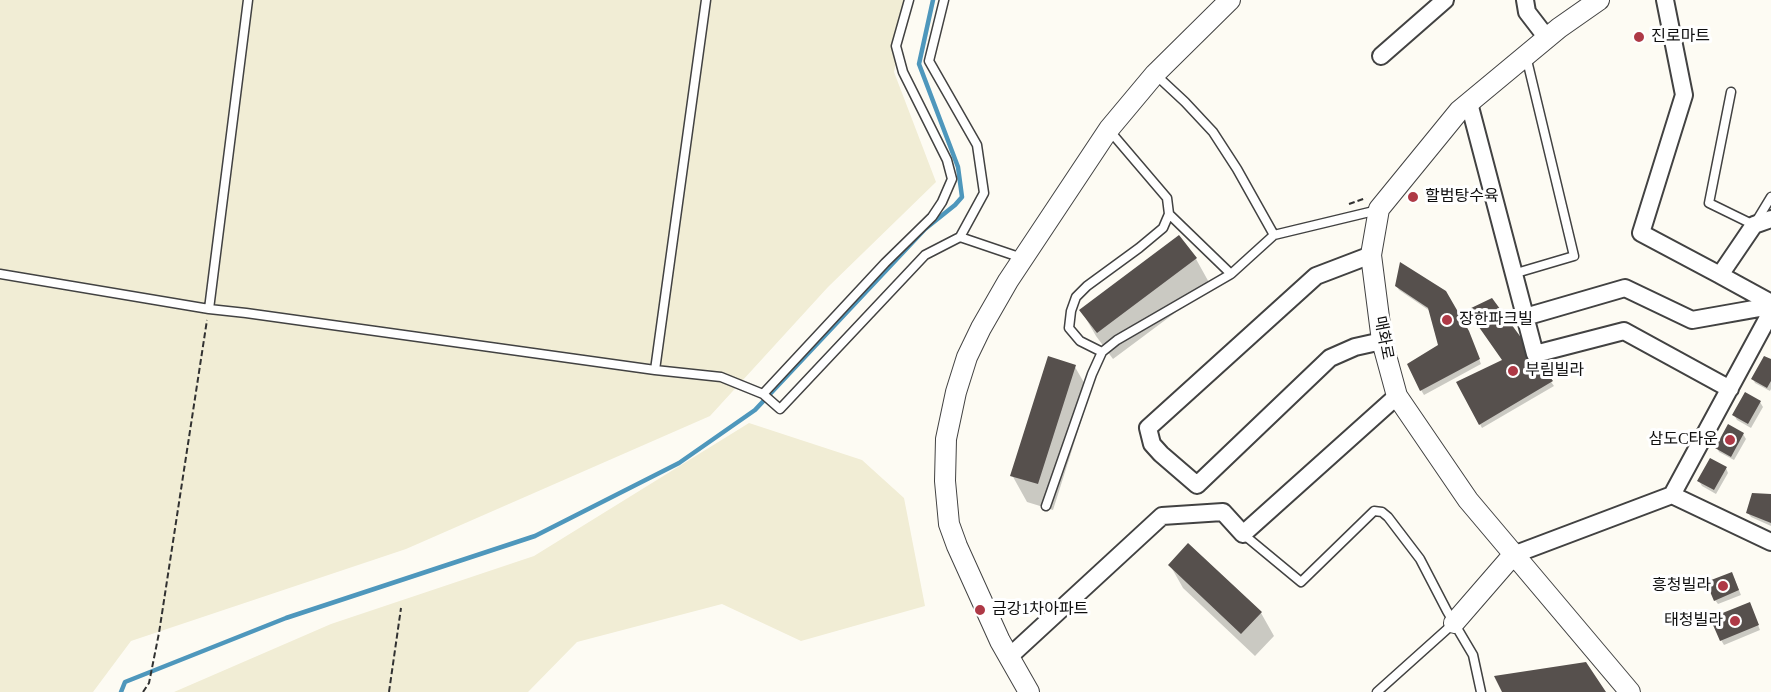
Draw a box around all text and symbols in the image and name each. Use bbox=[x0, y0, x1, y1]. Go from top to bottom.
place label: 진로마트 bbox=[1651, 27, 1710, 47]
marker: 진로마트 bbox=[1632, 30, 1646, 44]
place label: 할범탕수육 bbox=[1425, 187, 1499, 207]
marker: 할범탕수육 bbox=[1406, 190, 1420, 204]
place label: 장한파크빌 bbox=[1459, 310, 1533, 330]
marker: 장한파크빌 bbox=[1440, 313, 1454, 327]
street label: 매화로 bbox=[1369, 314, 1397, 362]
place label: 부림빌라 bbox=[1525, 361, 1584, 381]
marker: 부림빌라 bbox=[1506, 364, 1520, 378]
place label: 삼도C타운 bbox=[1648, 430, 1718, 450]
marker: 삼도C타운 bbox=[1723, 433, 1737, 447]
place label: 흥청빌라 bbox=[1652, 576, 1711, 596]
marker: 흥청빌라 bbox=[1716, 579, 1730, 593]
place label: 금강1차아파트 bbox=[992, 600, 1088, 620]
marker: 금강1차아파트 bbox=[973, 603, 987, 617]
place label: 태청빌라 bbox=[1664, 611, 1723, 631]
marker: 태청빌라 bbox=[1728, 614, 1742, 628]

